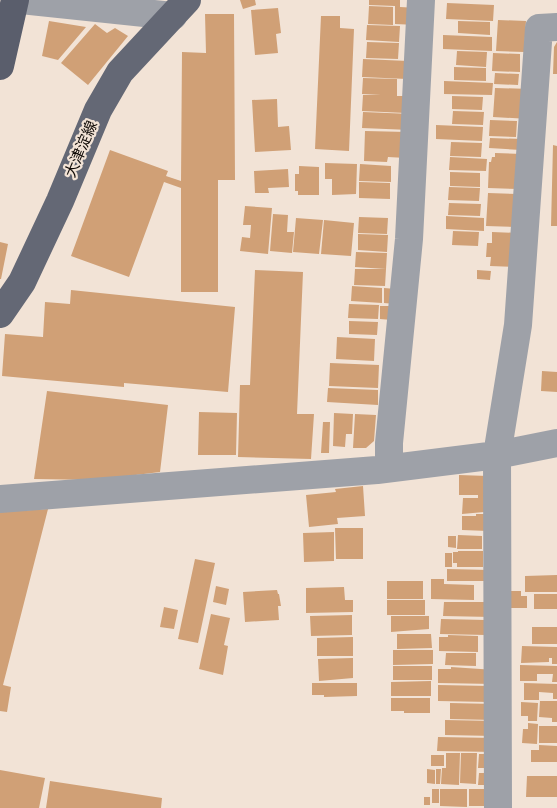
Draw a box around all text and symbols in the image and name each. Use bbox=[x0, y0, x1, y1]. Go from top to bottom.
street label: 大津淀線 bbox=[61, 118, 101, 180]

